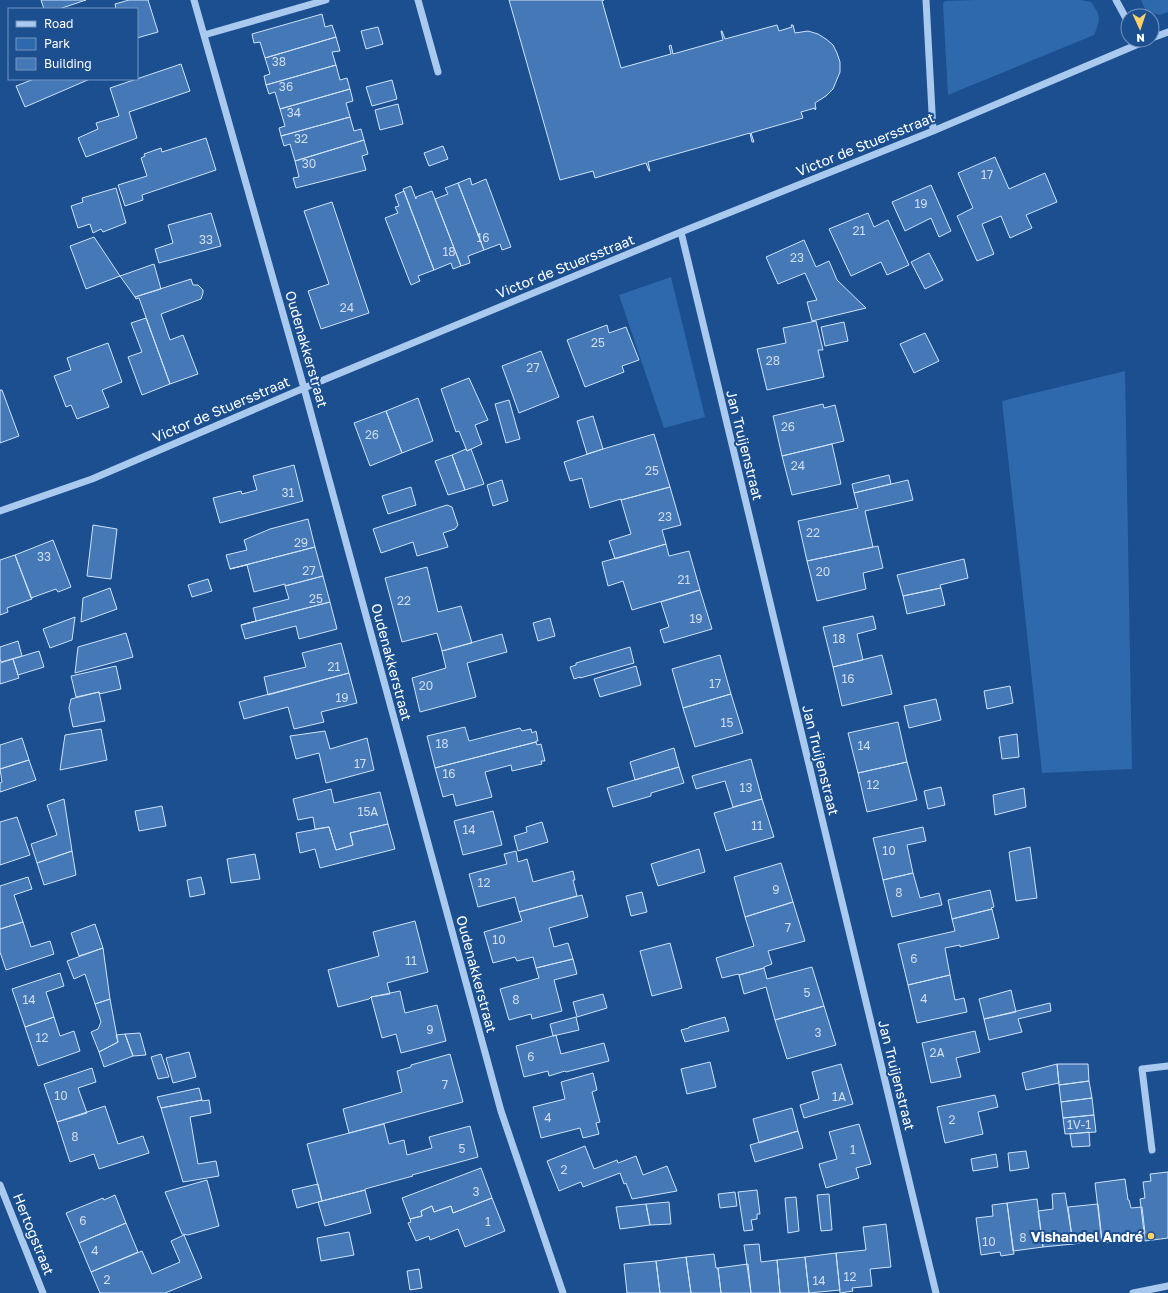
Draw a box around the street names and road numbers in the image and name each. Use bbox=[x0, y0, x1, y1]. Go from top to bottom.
street label: Victor de Stuersstraat bbox=[794, 109, 936, 179]
street label: Victor de Stuersstraat bbox=[494, 231, 636, 301]
street label: Oudenakkerstraat bbox=[282, 289, 332, 409]
street label: Victor de Stuersstraat bbox=[150, 372, 292, 446]
street label: Jan Truijenstraat bbox=[723, 388, 767, 502]
street label: Oudenakkerstraat bbox=[368, 601, 416, 723]
street label: Jan Truijenstraat bbox=[799, 703, 843, 817]
street label: Oudenakkerstraat bbox=[453, 913, 501, 1035]
street label: Jan Truijenstraat bbox=[875, 1018, 919, 1132]
street label: Hertogstraat bbox=[10, 1191, 58, 1277]

